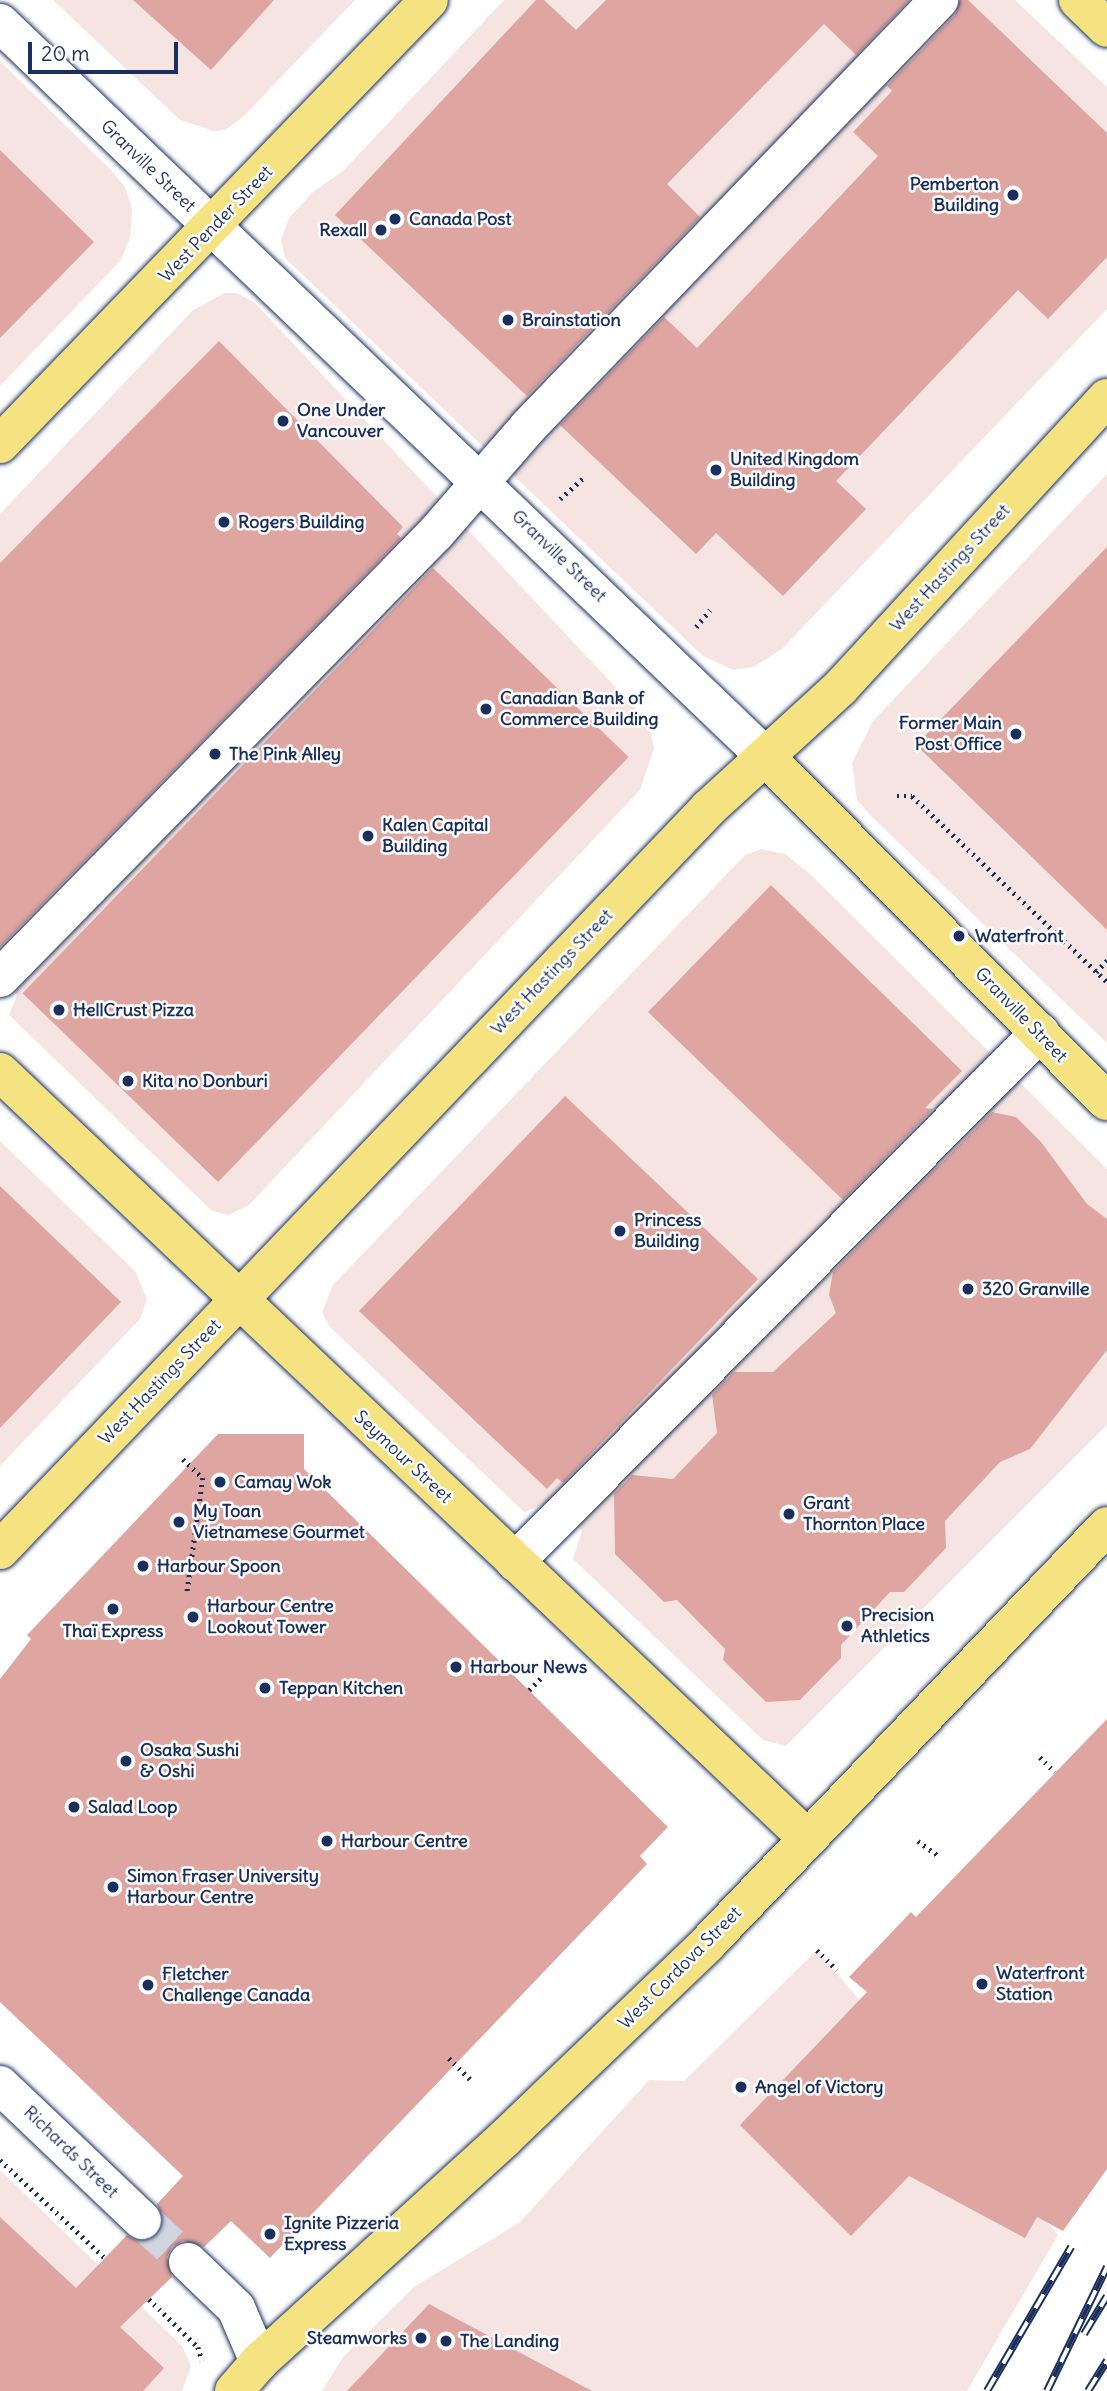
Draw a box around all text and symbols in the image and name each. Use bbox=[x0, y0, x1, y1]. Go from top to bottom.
scale bar bbox=[32, 28, 182, 72]
text: 20 m bbox=[41, 40, 90, 67]
street label: Granville Street bbox=[96, 115, 200, 217]
street label: West Pender Street bbox=[155, 161, 277, 287]
place label: Pemberton Building bbox=[910, 174, 999, 216]
marker: Pemberton Building bbox=[1005, 187, 1021, 203]
place label: Canada Post bbox=[409, 208, 512, 230]
marker: Canada Post bbox=[387, 211, 403, 227]
place label: Rexall bbox=[319, 219, 367, 241]
marker: Rexall bbox=[373, 222, 389, 238]
place label: Brainstation bbox=[522, 309, 621, 331]
marker: Brainstation bbox=[500, 312, 516, 328]
place label: One Under Vancouver bbox=[297, 400, 385, 442]
marker: One Under Vancouver bbox=[275, 413, 291, 429]
place label: United Kingdom Building bbox=[730, 449, 859, 491]
marker: United Kingdom Building bbox=[708, 462, 724, 478]
street label: West Hastings Street bbox=[885, 500, 1015, 636]
street label: Granville Street bbox=[507, 505, 611, 607]
place label: Rogers Building bbox=[238, 511, 364, 533]
marker: Rogers Building bbox=[216, 514, 232, 530]
place label: Canadian Bank of Commerce Building bbox=[500, 688, 659, 730]
marker: Canadian Bank of Commerce Building bbox=[478, 701, 494, 717]
place label: Former Main Post Office bbox=[899, 713, 1002, 756]
marker: Former Main Post Office bbox=[1008, 726, 1024, 742]
place label: The Pink Alley bbox=[229, 743, 341, 765]
marker: The Pink Alley bbox=[207, 746, 223, 762]
place label: Kalen Capital Building bbox=[382, 815, 488, 858]
marker: Kalen Capital Building bbox=[360, 828, 376, 844]
street label: West Hastings Street bbox=[486, 905, 618, 1039]
place label: Waterfront bbox=[975, 925, 1063, 947]
marker: Waterfront bbox=[949, 926, 969, 946]
street label: Granville Street bbox=[970, 963, 1072, 1067]
place label: HellCrust Pizza bbox=[73, 999, 194, 1021]
marker: HellCrust Pizza bbox=[51, 1002, 67, 1018]
place label: Kita no Donburi bbox=[142, 1070, 268, 1092]
marker: Kita no Donburi bbox=[120, 1073, 136, 1089]
place label: Princess Building bbox=[634, 1210, 702, 1252]
marker: Princess Building bbox=[612, 1223, 628, 1239]
place label: 320 Granville bbox=[982, 1278, 1089, 1300]
marker: 320 Granville bbox=[960, 1281, 976, 1297]
street label: West Hastings Street bbox=[94, 1315, 226, 1449]
street label: Seymour Street bbox=[350, 1406, 456, 1508]
place label: Camay Wok bbox=[234, 1471, 331, 1493]
marker: Camay Wok bbox=[212, 1474, 228, 1490]
place label: Grant Thornton Place bbox=[803, 1493, 925, 1536]
place label: My Toan Vietnamese Gourmet bbox=[193, 1501, 365, 1544]
marker: Grant Thornton Place bbox=[781, 1506, 797, 1522]
marker: My Toan Vietnamese Gourmet bbox=[171, 1514, 187, 1530]
place label: Harbour Spoon bbox=[157, 1555, 281, 1577]
marker: Harbour Spoon bbox=[135, 1558, 151, 1574]
place label: Harbour Centre Lookout Tower bbox=[207, 1596, 334, 1638]
marker: Thaï Express bbox=[105, 1601, 121, 1617]
place label: Precision Athletics bbox=[861, 1605, 934, 1648]
marker: Harbour Centre Lookout Tower bbox=[185, 1609, 201, 1625]
marker: Precision Athletics bbox=[839, 1618, 855, 1634]
place label: Thaï Express bbox=[63, 1620, 163, 1642]
place label: Harbour News bbox=[470, 1656, 587, 1678]
marker: Harbour News bbox=[448, 1659, 464, 1675]
place label: Teppan Kitchen bbox=[279, 1677, 403, 1699]
marker: Teppan Kitchen bbox=[257, 1680, 273, 1696]
place label: Osaka Sushi & Oshi bbox=[140, 1740, 239, 1782]
marker: Osaka Sushi & Oshi bbox=[118, 1753, 134, 1769]
place label: Salad Loop bbox=[88, 1796, 177, 1818]
marker: Salad Loop bbox=[66, 1799, 82, 1815]
place label: Harbour Centre bbox=[341, 1830, 468, 1852]
marker: Harbour Centre bbox=[319, 1833, 335, 1849]
place label: Simon Fraser University Harbour Centre bbox=[127, 1866, 319, 1909]
marker: Simon Fraser University Harbour Centre bbox=[105, 1879, 121, 1895]
street label: West Cordova Street bbox=[614, 1902, 746, 2034]
place label: Waterfront Station bbox=[996, 1963, 1084, 2006]
place label: Fletcher Challenge Canada bbox=[162, 1964, 310, 2007]
marker: Waterfront Station bbox=[974, 1976, 990, 1992]
marker: Fletcher Challenge Canada bbox=[140, 1977, 156, 1993]
place label: Angel of Victory bbox=[755, 2076, 883, 2098]
marker: Angel of Victory bbox=[733, 2079, 749, 2095]
street label: Richards Street bbox=[19, 2101, 123, 2203]
place label: Ignite Pizzeria Express bbox=[284, 2213, 399, 2256]
marker: Ignite Pizzeria Express bbox=[262, 2226, 278, 2242]
place label: Steamworks bbox=[307, 2327, 407, 2349]
marker: Steamworks bbox=[413, 2330, 429, 2346]
place label: The Landing bbox=[460, 2330, 559, 2352]
marker: The Landing bbox=[438, 2333, 454, 2349]

